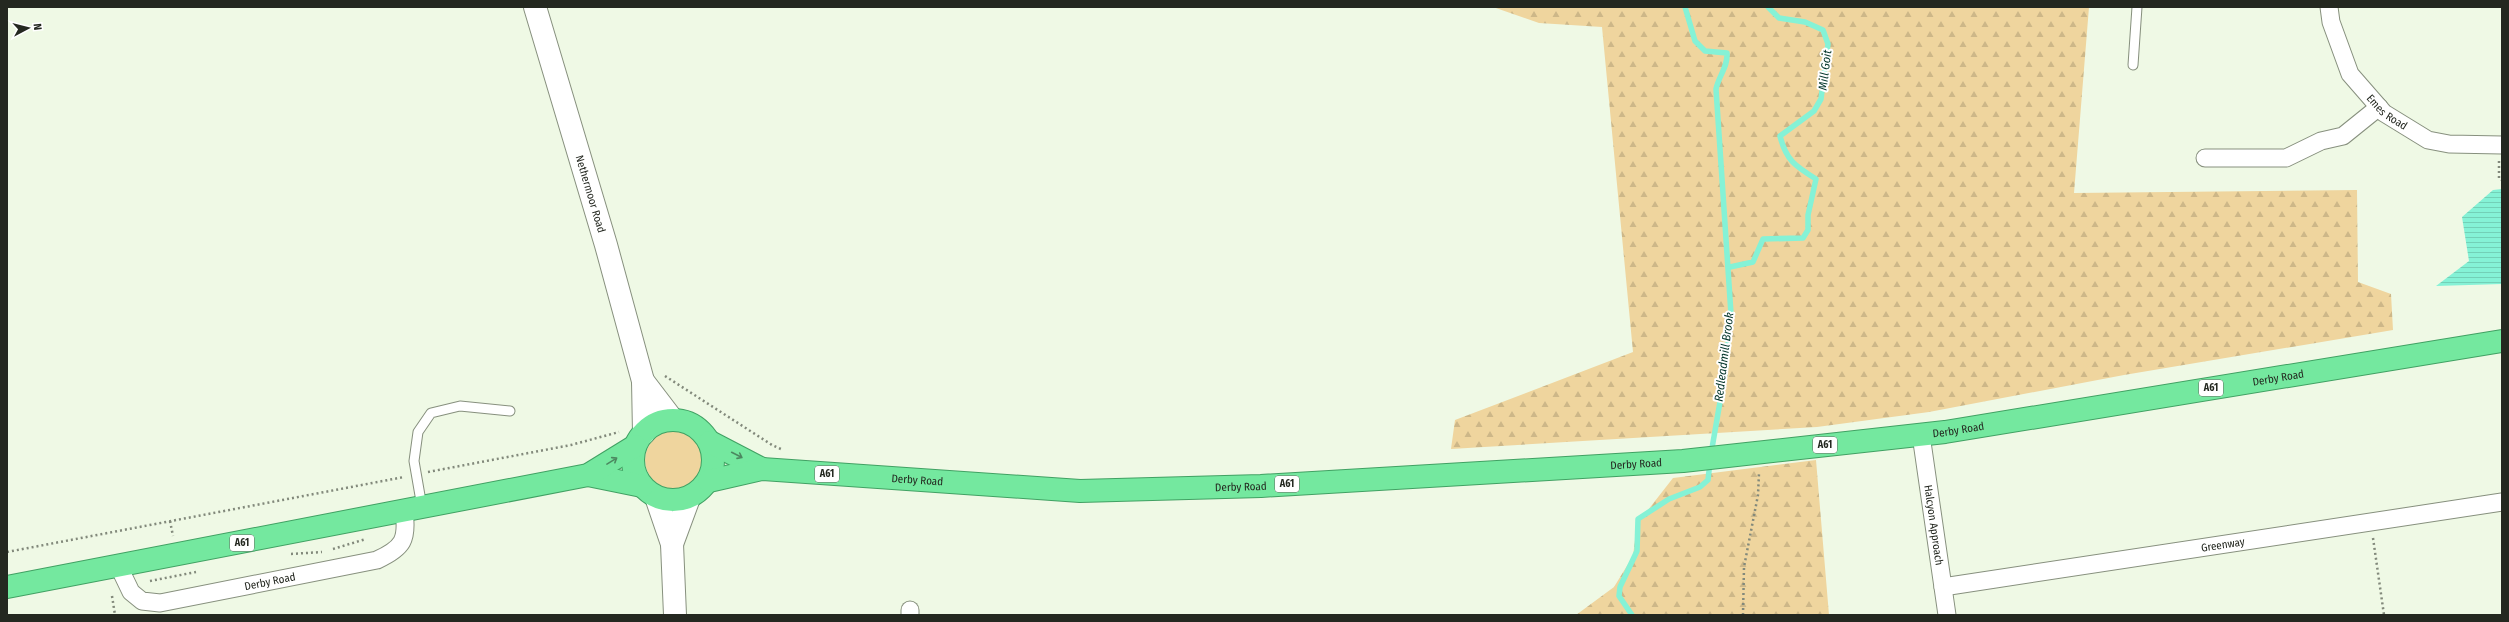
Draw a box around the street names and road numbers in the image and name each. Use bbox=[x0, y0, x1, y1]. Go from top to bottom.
street label: Emes Road bbox=[2364, 92, 2410, 132]
street label: Nethermoor Road bbox=[573, 154, 608, 234]
street label: Derby Road bbox=[2251, 367, 2305, 388]
road number: A61 bbox=[2199, 380, 2223, 396]
street label: Derby Road bbox=[1932, 419, 1985, 440]
road number: A61 bbox=[1813, 437, 1837, 453]
street label: Derby Road bbox=[1610, 456, 1662, 472]
road number: A61 bbox=[815, 466, 839, 482]
street label: Derby Road bbox=[891, 471, 944, 488]
road number: A61 bbox=[1275, 476, 1299, 492]
street label: Derby Road bbox=[1215, 479, 1267, 494]
street label: Halcyon Approach bbox=[1922, 484, 1946, 566]
road number: A61 bbox=[230, 535, 254, 551]
street label: Greenway bbox=[2200, 535, 2245, 554]
street label: Derby Road bbox=[243, 570, 296, 593]

